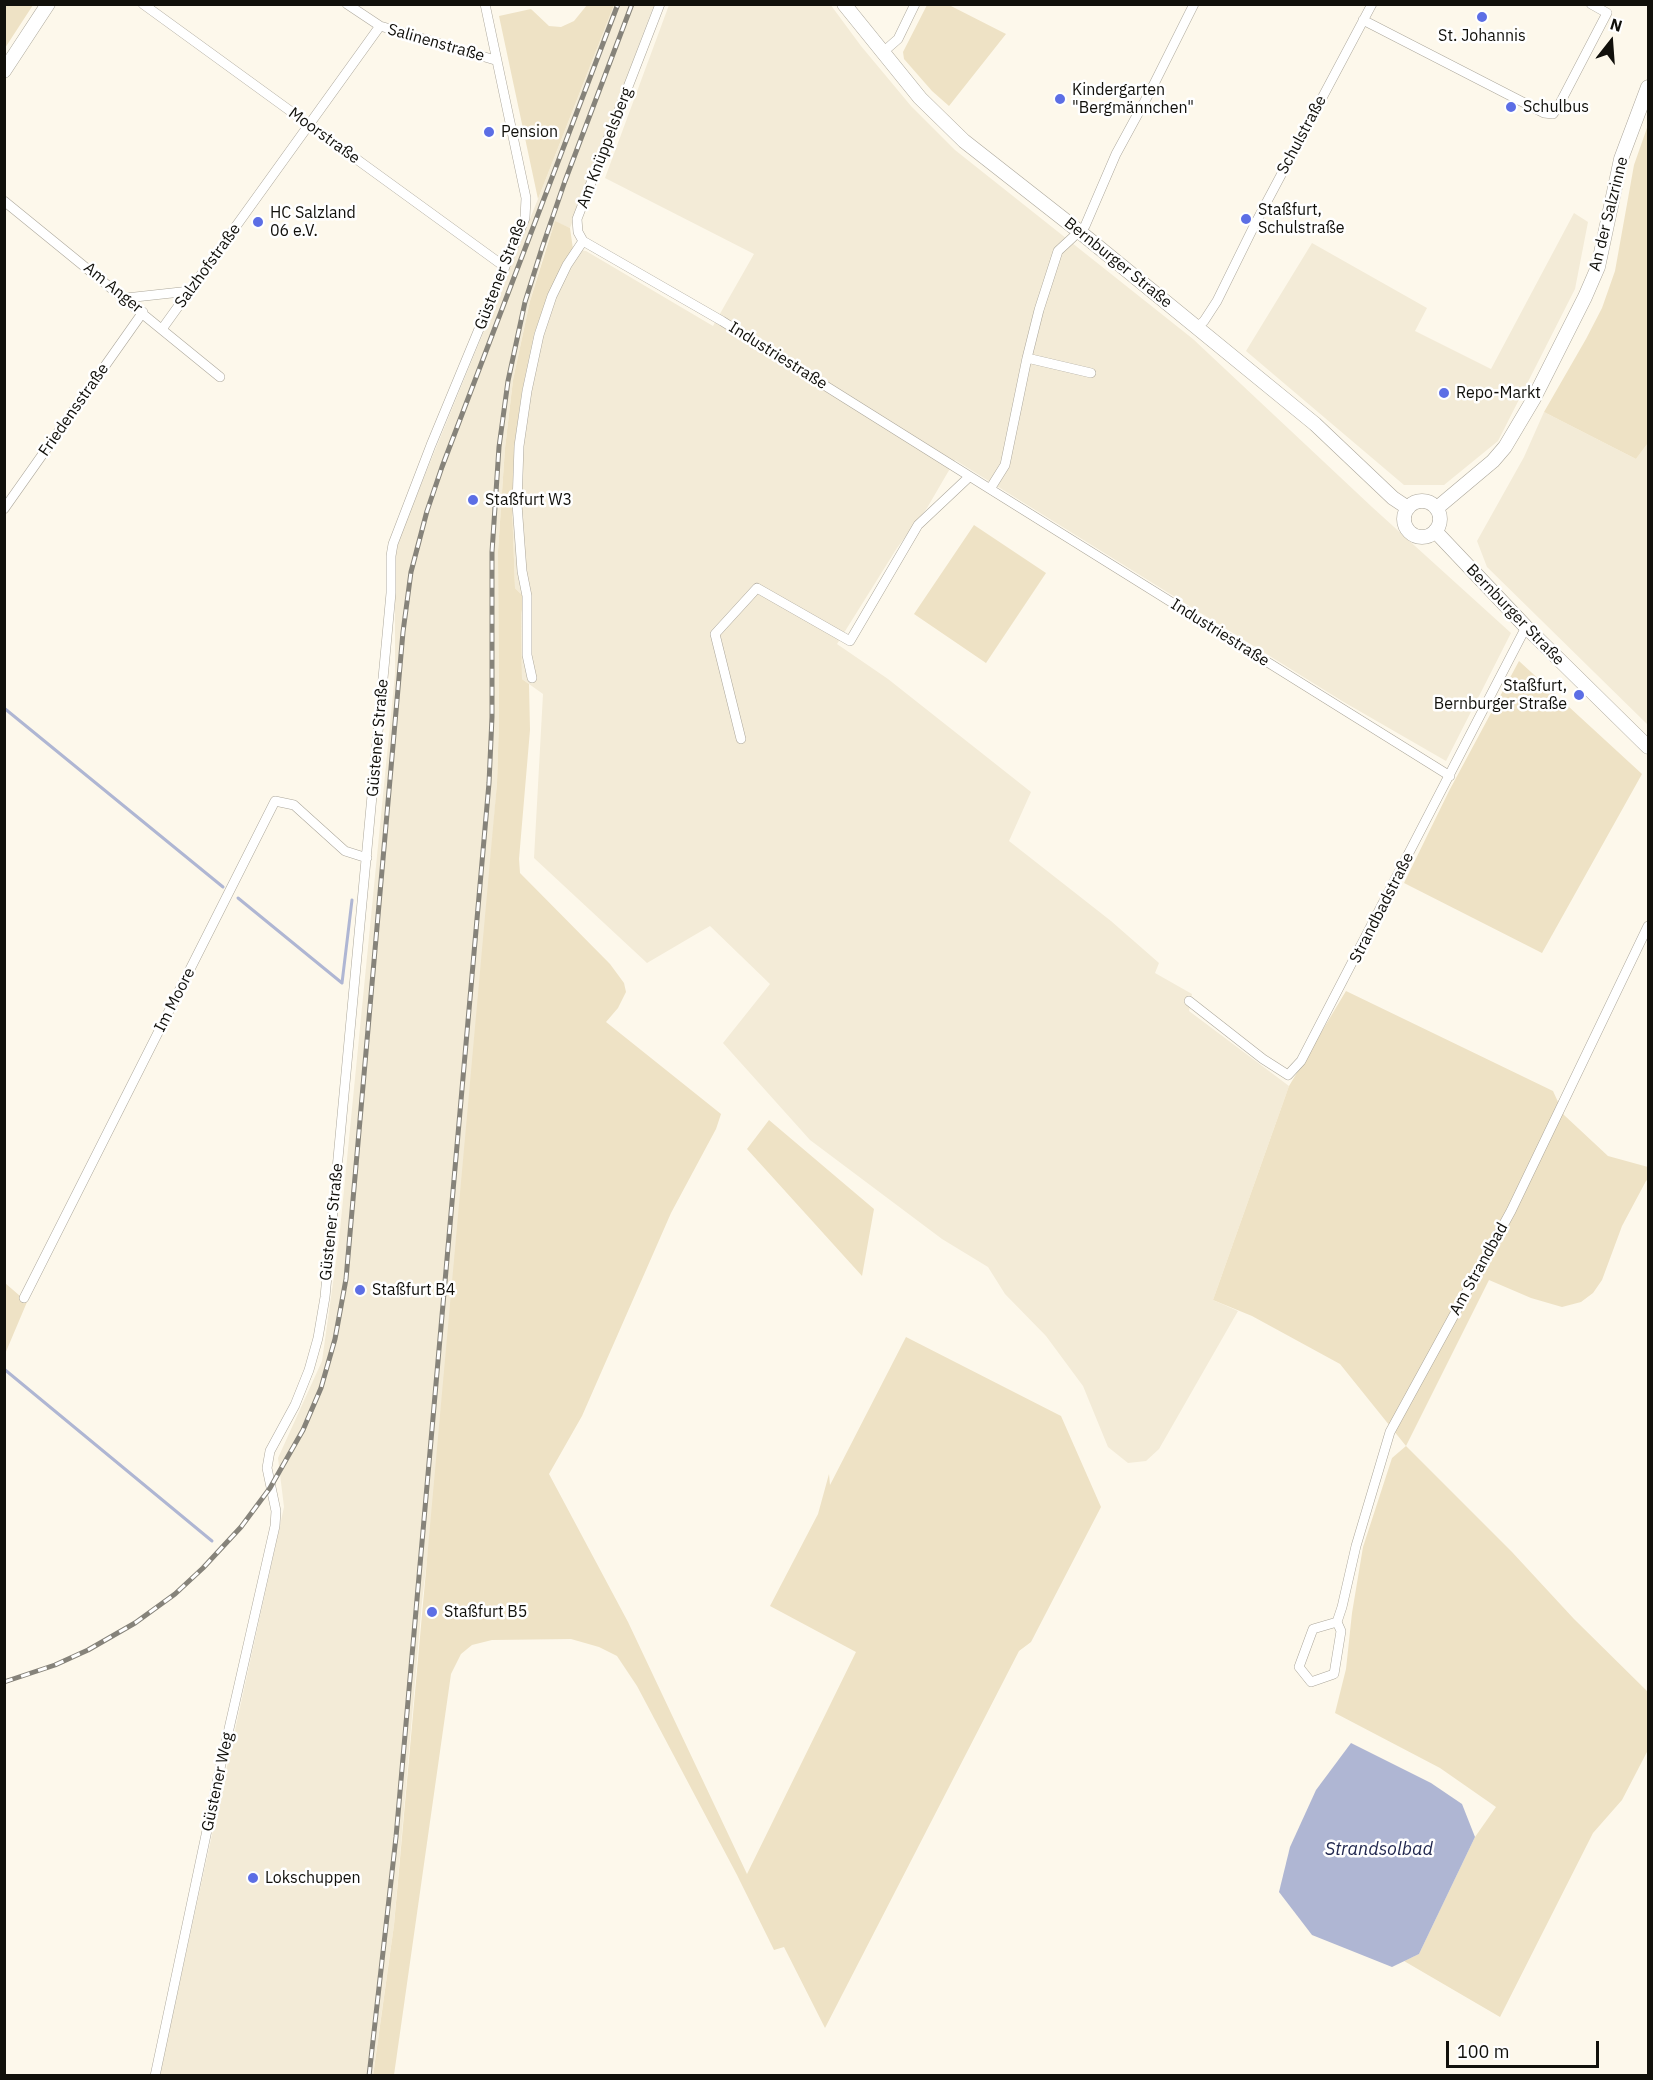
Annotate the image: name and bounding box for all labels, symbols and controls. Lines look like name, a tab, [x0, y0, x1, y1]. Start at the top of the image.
marker: St. Johannis	[1475, 10, 1489, 24]
north arrow	[1581, 12, 1641, 72]
text: N	[1608, 14, 1625, 36]
street label: Salinenstraße	[385, 20, 487, 66]
place label: St. Johannis	[1438, 26, 1526, 46]
place label: Kindergarten "Bergmännchen"	[1072, 80, 1194, 118]
street label: Am Knüppelsberg	[573, 85, 637, 211]
marker: Kindergarten "Bergmännchen"	[1053, 92, 1067, 106]
street label: Schulstraße	[1273, 92, 1331, 178]
place label: Schulbus	[1523, 97, 1589, 117]
marker: Schulbus	[1504, 100, 1518, 114]
street label: Moorstraße	[285, 104, 363, 168]
place label: Pension	[501, 122, 558, 142]
marker: Pension	[482, 125, 496, 139]
street label: An der Salzrinne	[1585, 155, 1633, 273]
place label: Staßfurt, Schulstraße	[1258, 200, 1345, 238]
place label: HC Salzland 06 e.V.	[270, 203, 356, 241]
marker: Staßfurt, Schulstraße	[1239, 212, 1253, 226]
street label: Bernburger Straße	[1060, 214, 1176, 312]
marker: HC Salzland 06 e.V.	[251, 215, 265, 229]
street label: Güstener Straße	[471, 215, 531, 333]
street label: Salzhofstraße	[171, 220, 245, 312]
street label: Am Anger	[80, 258, 146, 318]
street label: Industriestraße	[725, 318, 831, 394]
street label: Friedensstraße	[35, 360, 113, 460]
place label: Repo-Markt	[1456, 383, 1541, 403]
marker: Repo-Markt	[1437, 386, 1451, 400]
place label: Staßfurt W3	[485, 490, 572, 510]
marker: Staßfurt W3	[466, 493, 480, 507]
street label: Bernburger Straße	[1462, 560, 1568, 670]
street label: Industriestraße	[1167, 595, 1273, 671]
place label: Staßfurt, Bernburger Straße	[1434, 676, 1567, 714]
street label: Güstener Straße	[363, 678, 393, 798]
marker: Staßfurt, Bernburger Straße	[1572, 688, 1586, 702]
street label: Strandbadstraße	[1346, 850, 1418, 966]
street label: Im Moore	[151, 965, 199, 1035]
street label: Güstener Straße	[316, 1162, 348, 1282]
street label: Am Strandbad	[1446, 1219, 1512, 1319]
place label: Staßfurt B4	[372, 1280, 455, 1300]
marker: Staßfurt B4	[353, 1283, 367, 1297]
place label: Staßfurt B5	[444, 1602, 527, 1622]
marker: Staßfurt B5	[425, 1605, 439, 1619]
street label: Güstener Weg	[198, 1731, 238, 1833]
water label: Strandsolbad	[1325, 1839, 1433, 1861]
place label: Lokschuppen	[265, 1868, 361, 1888]
marker: Lokschuppen	[246, 1871, 260, 1885]
scale bar	[1449, 2029, 1602, 2067]
text: 100 m	[1457, 2040, 1509, 2063]

